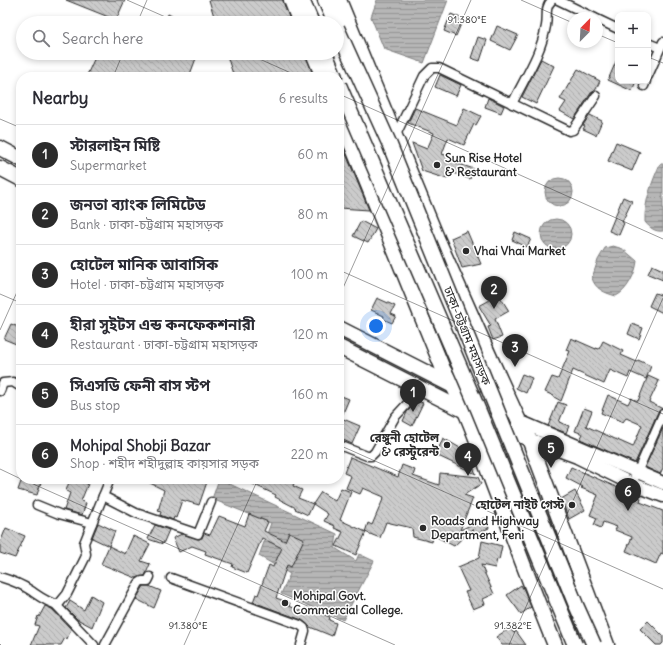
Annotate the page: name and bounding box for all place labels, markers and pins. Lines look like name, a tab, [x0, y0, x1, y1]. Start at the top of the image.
place label: Sun Rise Hotel & Restaurant	[445, 150, 522, 179]
marker: Sun Rise Hotel & Restaurant	[432, 160, 442, 170]
place label: Vhai Vhai Market	[474, 243, 567, 258]
marker: Vhai Vhai Market	[461, 246, 471, 256]
pin: 2	[481, 276, 507, 309]
pin: 3	[502, 334, 528, 367]
pin: 1	[400, 379, 426, 412]
place label: রেঙ্গুনী হোটেল & রেস্টুরেন্ট	[370, 430, 440, 461]
pin: 5	[538, 435, 564, 468]
marker: রেঙ্গুনী হোটেল & রেস্টুরেন্ট	[442, 440, 452, 450]
pin: 4	[455, 443, 481, 476]
pin: 6	[615, 478, 641, 511]
place label: হোটেল নাইট গেস্ট	[475, 497, 565, 512]
marker: হোটেল নাইট গেস্ট	[567, 500, 577, 510]
place label: Roads and Highway Department, Feni	[431, 513, 539, 543]
marker: Roads and Highway Department, Feni	[418, 523, 428, 533]
place label: Mohipal Govt. Commercial College.	[293, 588, 404, 618]
marker: Mohipal Govt. Commercial College.	[280, 598, 290, 608]

